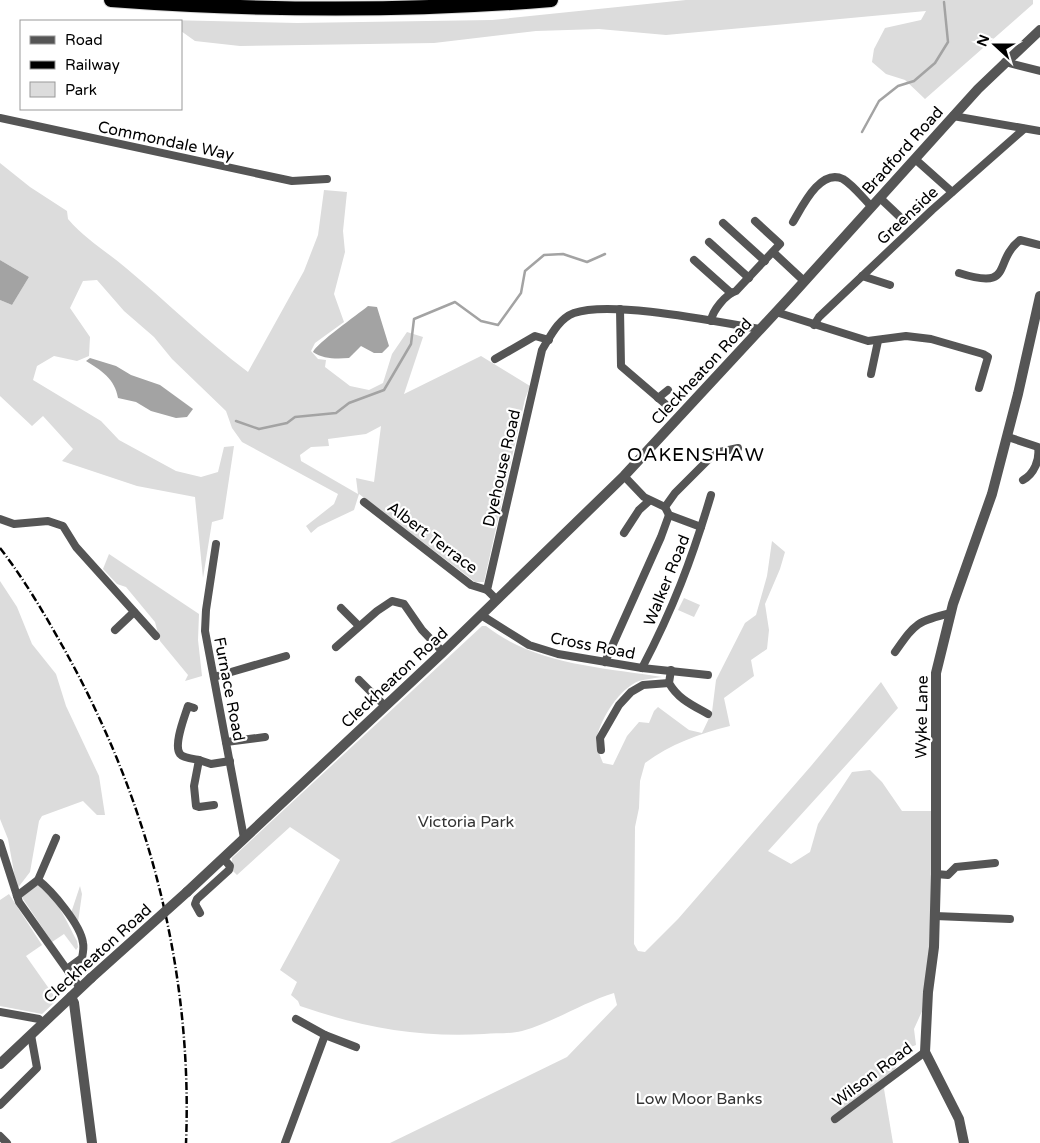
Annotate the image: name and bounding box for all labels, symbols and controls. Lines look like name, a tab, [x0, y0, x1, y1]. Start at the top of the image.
legend	[20, 20, 182, 110]
north arrow	[970, 20, 1020, 70]
text: Road	[65, 31, 103, 49]
text: N	[973, 32, 993, 49]
text: Railway	[65, 56, 120, 74]
text: Park	[65, 81, 97, 99]
street label: Bradford Road	[858, 102, 948, 199]
street label: Commondale Way	[96, 117, 236, 165]
street label: Greenside	[873, 182, 943, 249]
street label: Cleckheaton Road	[647, 314, 756, 429]
street label: Dyehouse Road	[479, 408, 525, 529]
district label: OAKENSHAW	[627, 444, 765, 466]
street label: Albert Terrace	[383, 497, 482, 578]
street label: Walker Road	[640, 532, 694, 629]
street label: Cleckheaton Road	[337, 623, 452, 732]
street label: Cross Road	[549, 628, 637, 664]
street label: Furnace Road	[209, 635, 249, 743]
street label: Wyke Lane	[911, 675, 933, 759]
park label: Victoria Park	[418, 812, 515, 832]
street label: Cleckheaton Road	[39, 900, 156, 1008]
street label: Wilson Road	[828, 1038, 917, 1112]
park label: Low Moor Banks	[636, 1089, 762, 1109]

